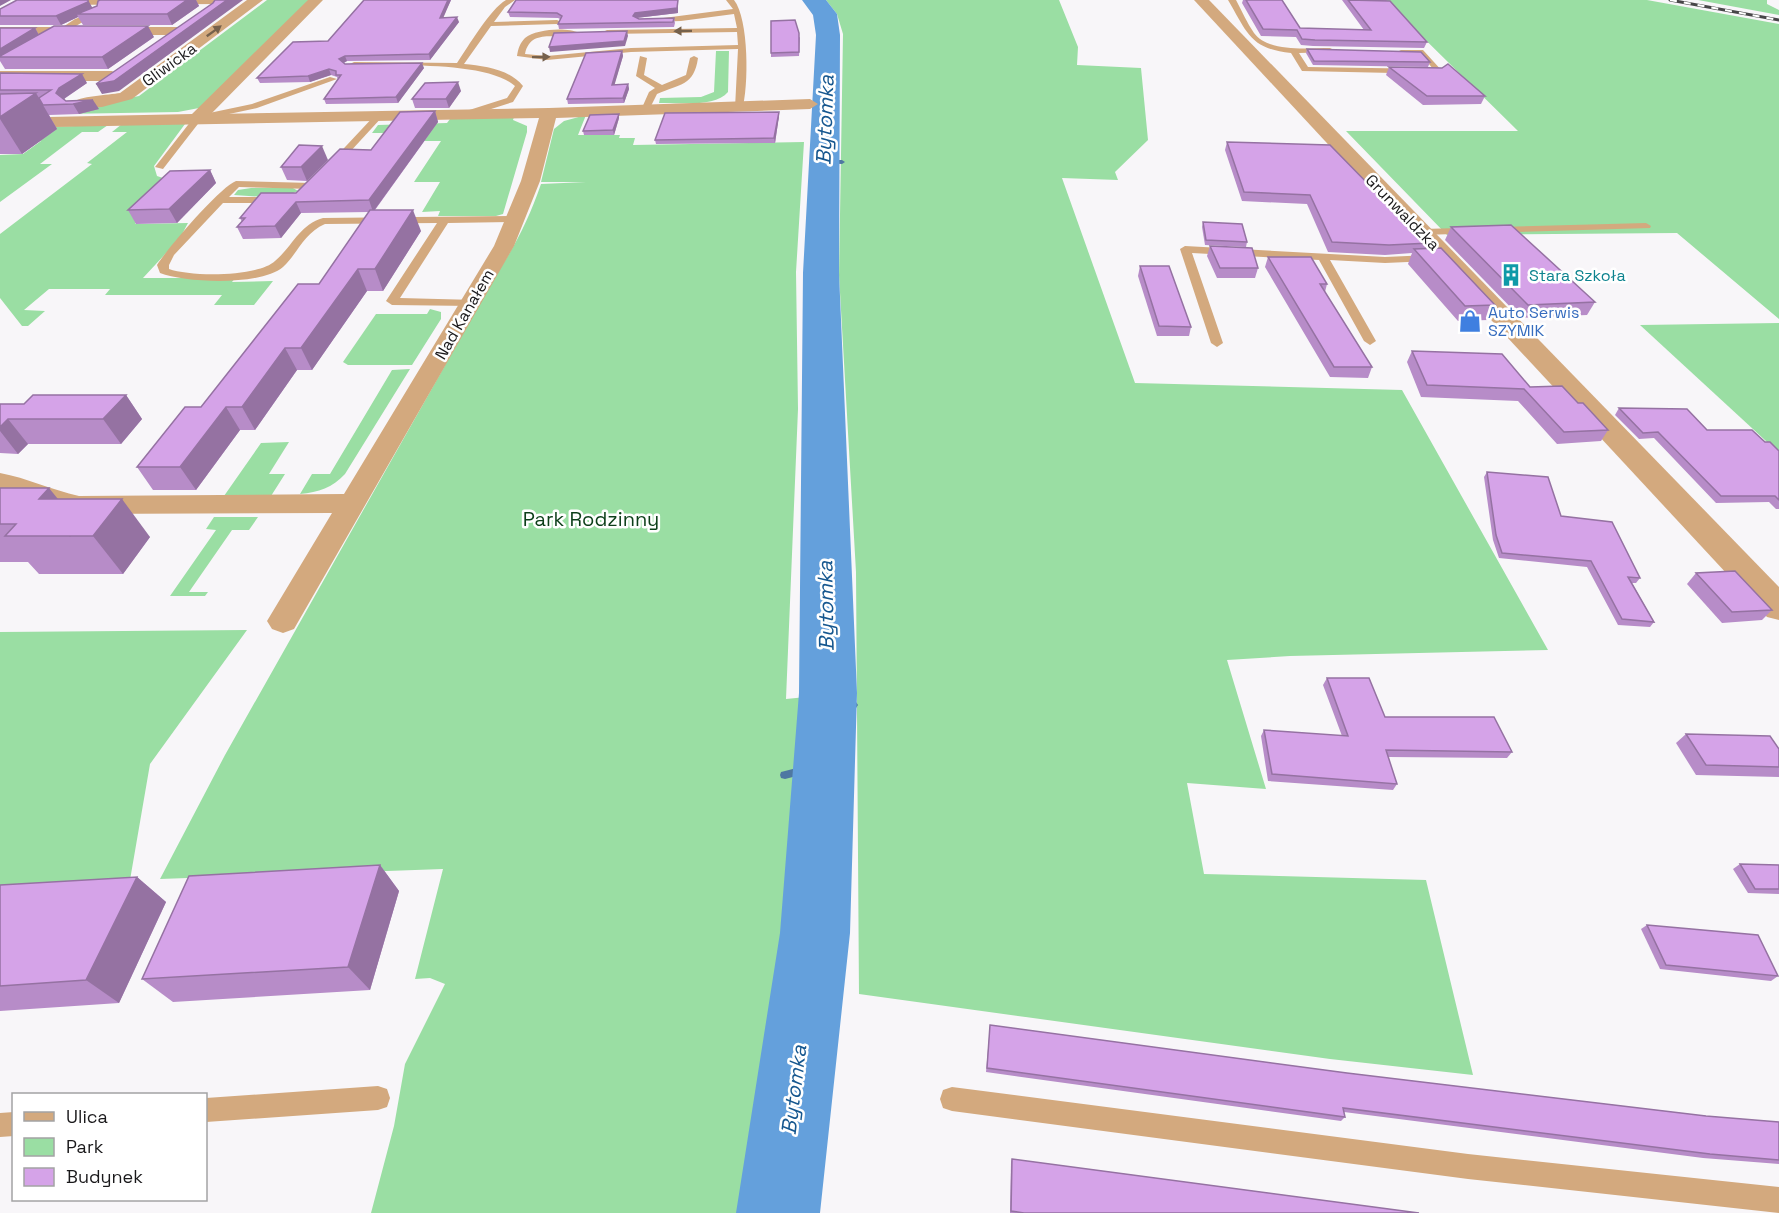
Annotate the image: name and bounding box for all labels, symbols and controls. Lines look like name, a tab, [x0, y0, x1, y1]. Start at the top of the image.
one-way arrow	[206, 25, 222, 37]
one-way arrow	[673, 26, 692, 36]
street label: Gliwicka	[138, 38, 201, 91]
one-way arrow	[532, 53, 551, 62]
water label: Bytomka	[809, 74, 840, 166]
street label: Grunwaldzka	[1361, 170, 1444, 255]
building icon: Stara Szkoła	[1498, 262, 1524, 288]
street label: Nad Kanałem	[430, 265, 499, 363]
place label: Stara Szkoła	[1529, 265, 1626, 286]
place label: Auto Serwis SZYMIK	[1488, 302, 1579, 341]
shop icon: Auto Serwis SZYMIK	[1457, 308, 1483, 334]
park label: Park Rodzinny	[523, 506, 659, 532]
water label: Bytomka	[811, 560, 840, 651]
water label: Bytomka	[775, 1043, 813, 1136]
legend	[12, 1093, 207, 1201]
text: Ulica	[66, 1105, 108, 1128]
text: Park	[66, 1135, 104, 1158]
text: Budynek	[66, 1165, 143, 1188]

